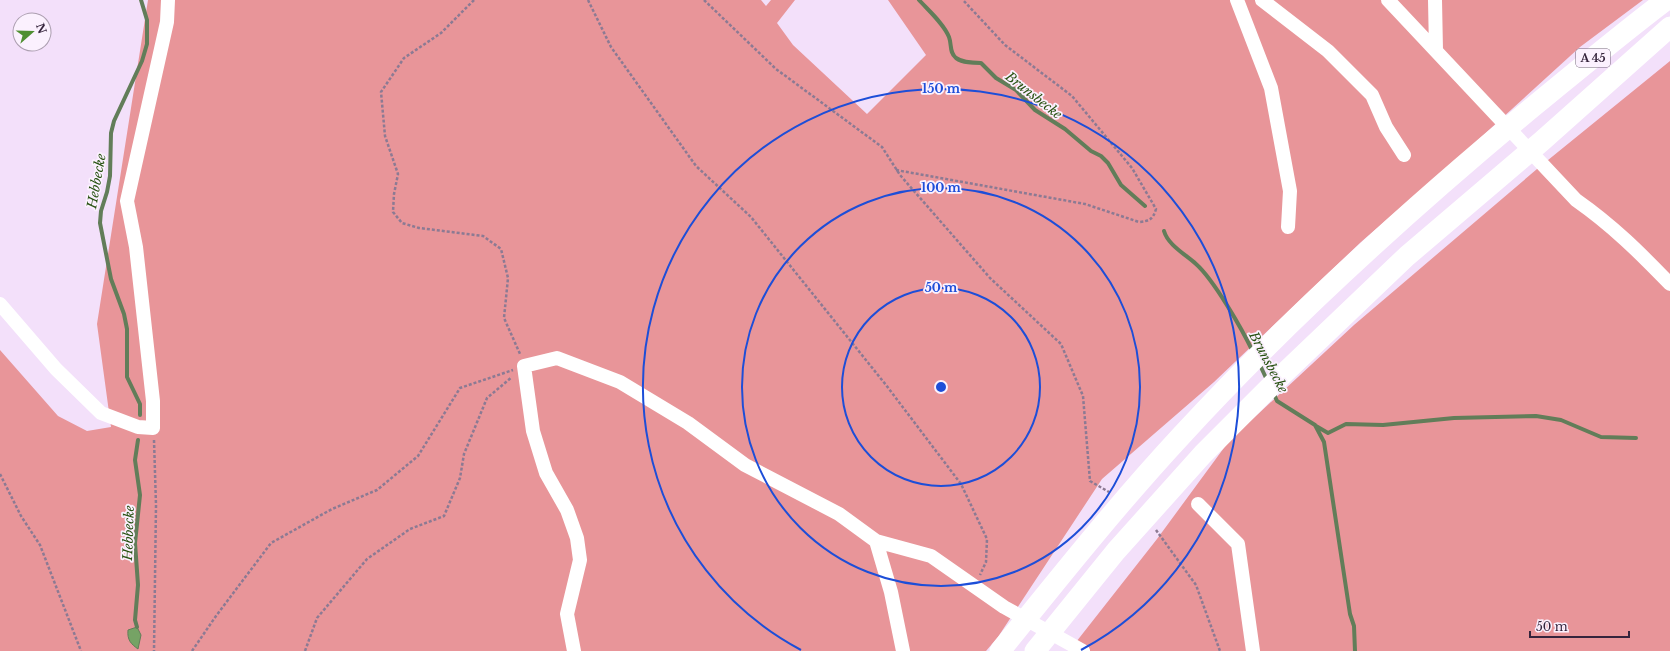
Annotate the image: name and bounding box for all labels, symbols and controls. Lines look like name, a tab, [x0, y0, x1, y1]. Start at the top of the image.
north arrow	[12, 12, 52, 52]
text: N	[33, 21, 50, 36]
road number: A 45	[1576, 49, 1610, 67]
water label: Brunsbecke	[1001, 67, 1065, 123]
text: 150 m	[922, 81, 961, 96]
water label: Hebbecke	[83, 152, 110, 211]
text: 100 m	[921, 180, 962, 195]
text: 50 m	[925, 280, 958, 295]
water label: Brunsbecke	[1245, 328, 1292, 396]
centre of rings	[934, 380, 948, 394]
water label: Hebbecke	[119, 505, 138, 562]
scale bar	[1530, 613, 1629, 639]
text: 50 m	[1536, 619, 1568, 634]

